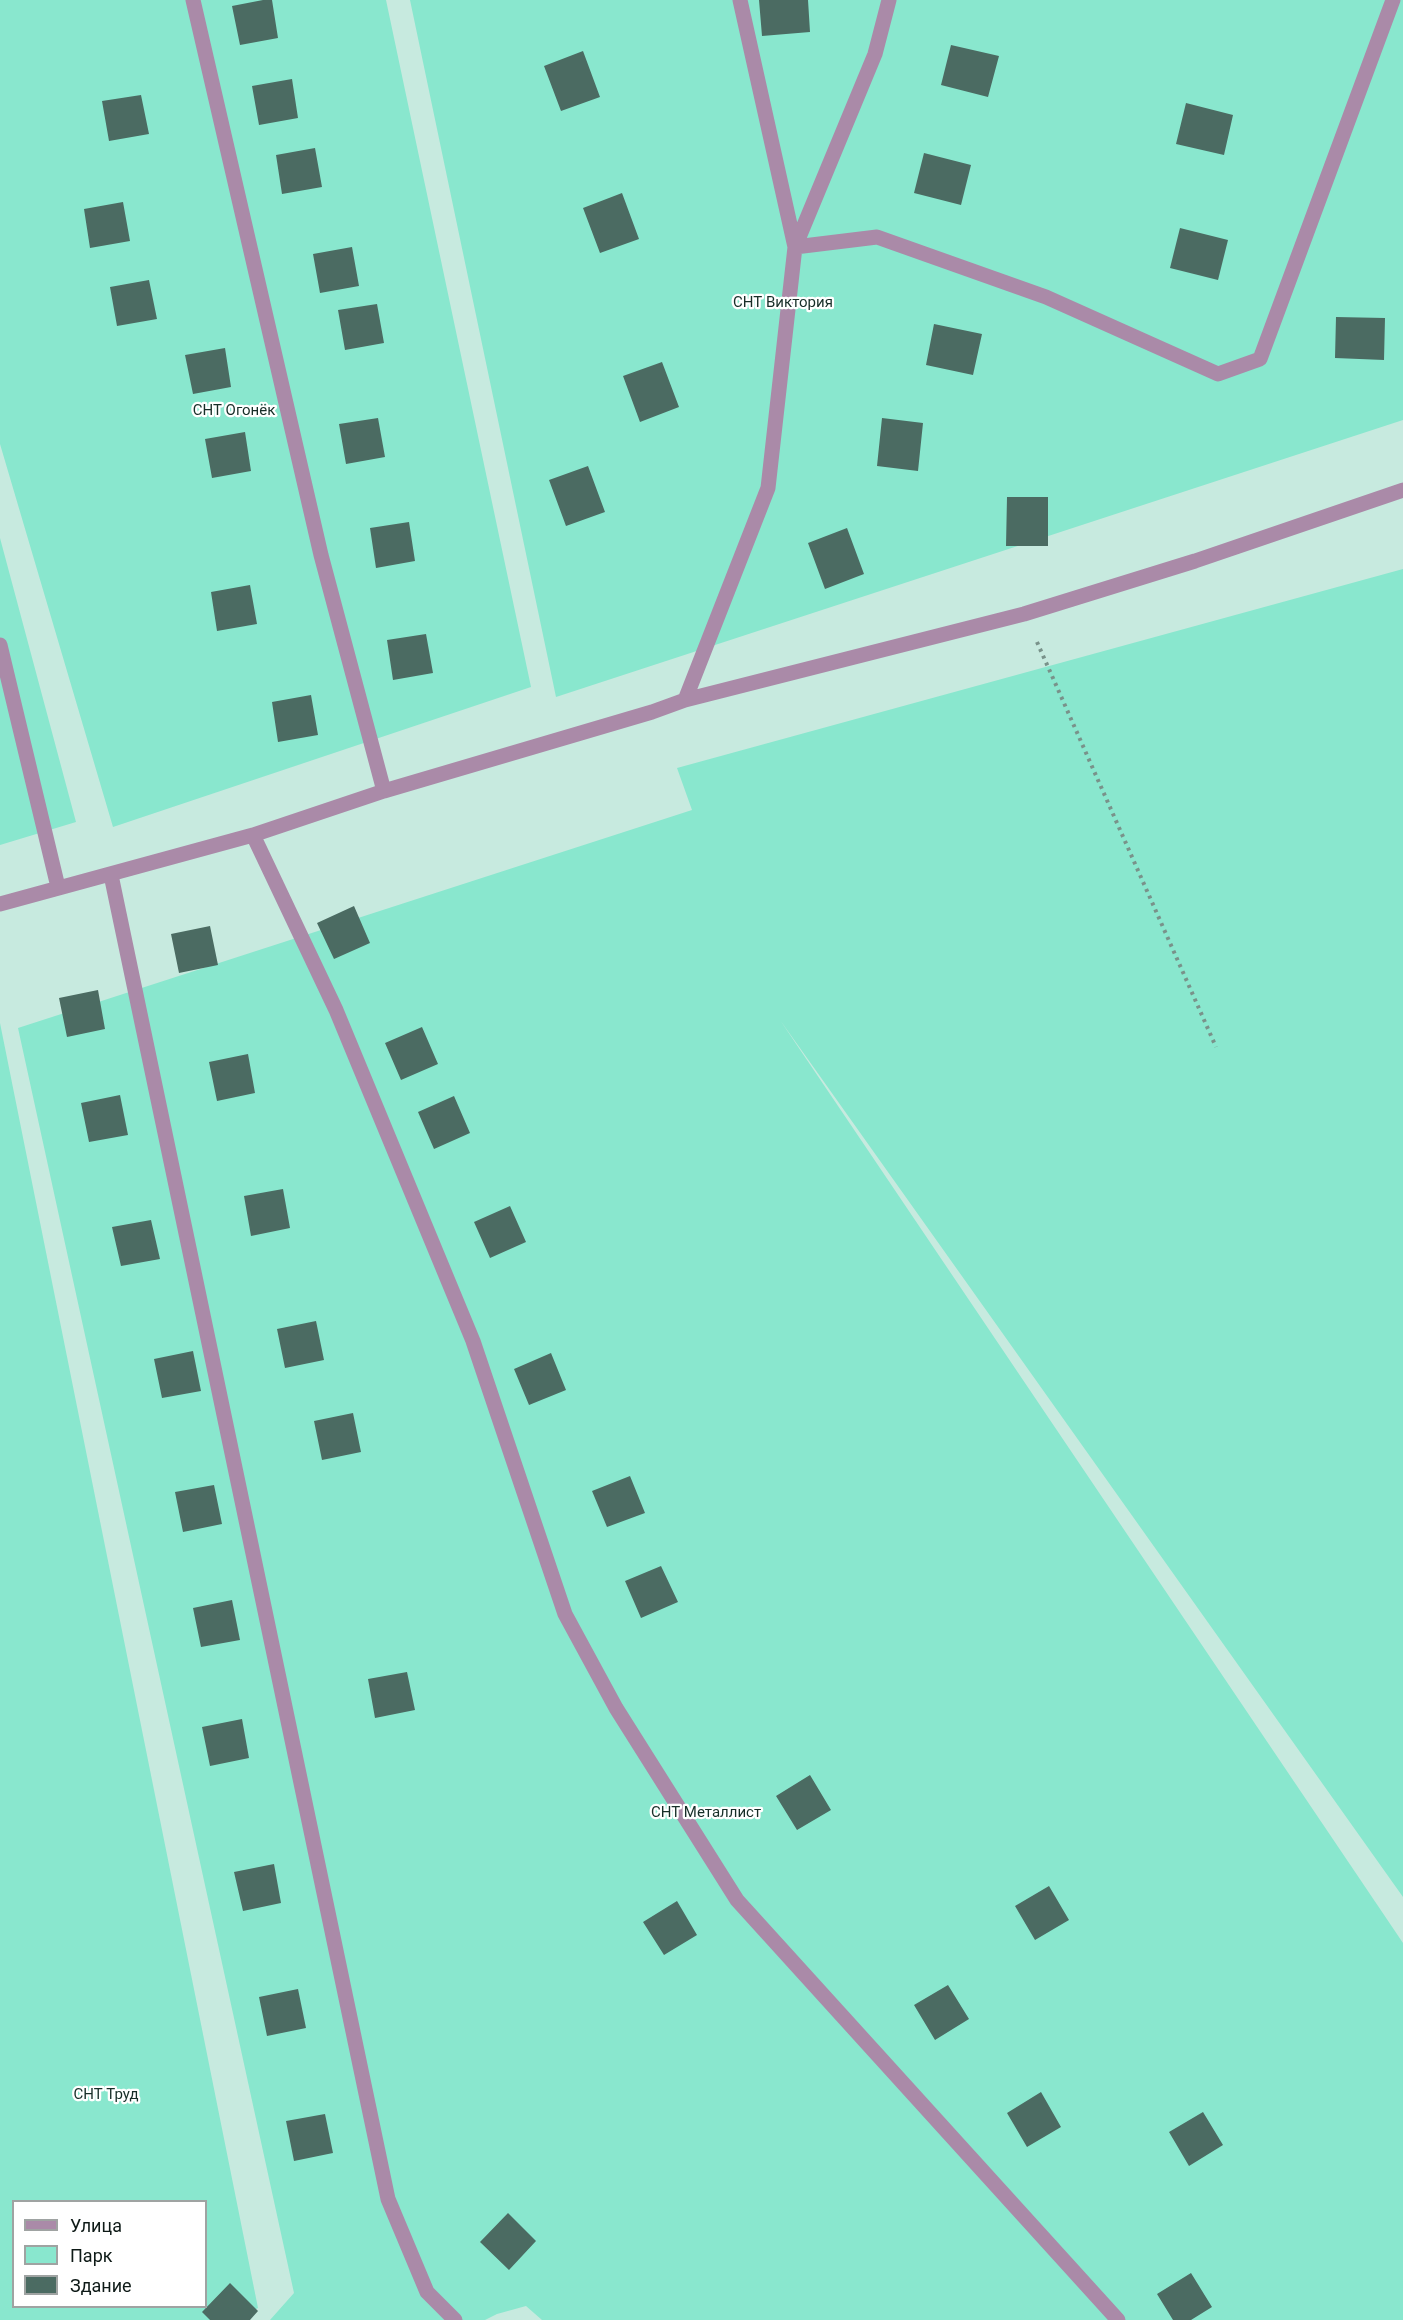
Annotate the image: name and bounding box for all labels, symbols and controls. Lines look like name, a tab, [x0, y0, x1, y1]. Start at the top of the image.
park label: СНТ Виктория	[733, 294, 833, 312]
park label: СНТ Огонёк	[193, 402, 275, 420]
park label: СНТ Металлист	[651, 1804, 761, 1822]
park label: СНТ Труд	[73, 2086, 139, 2104]
legend	[12, 2200, 207, 2308]
text: Улица	[70, 2215, 122, 2236]
text: Парк	[70, 2245, 112, 2266]
text: Здание	[70, 2275, 132, 2296]

